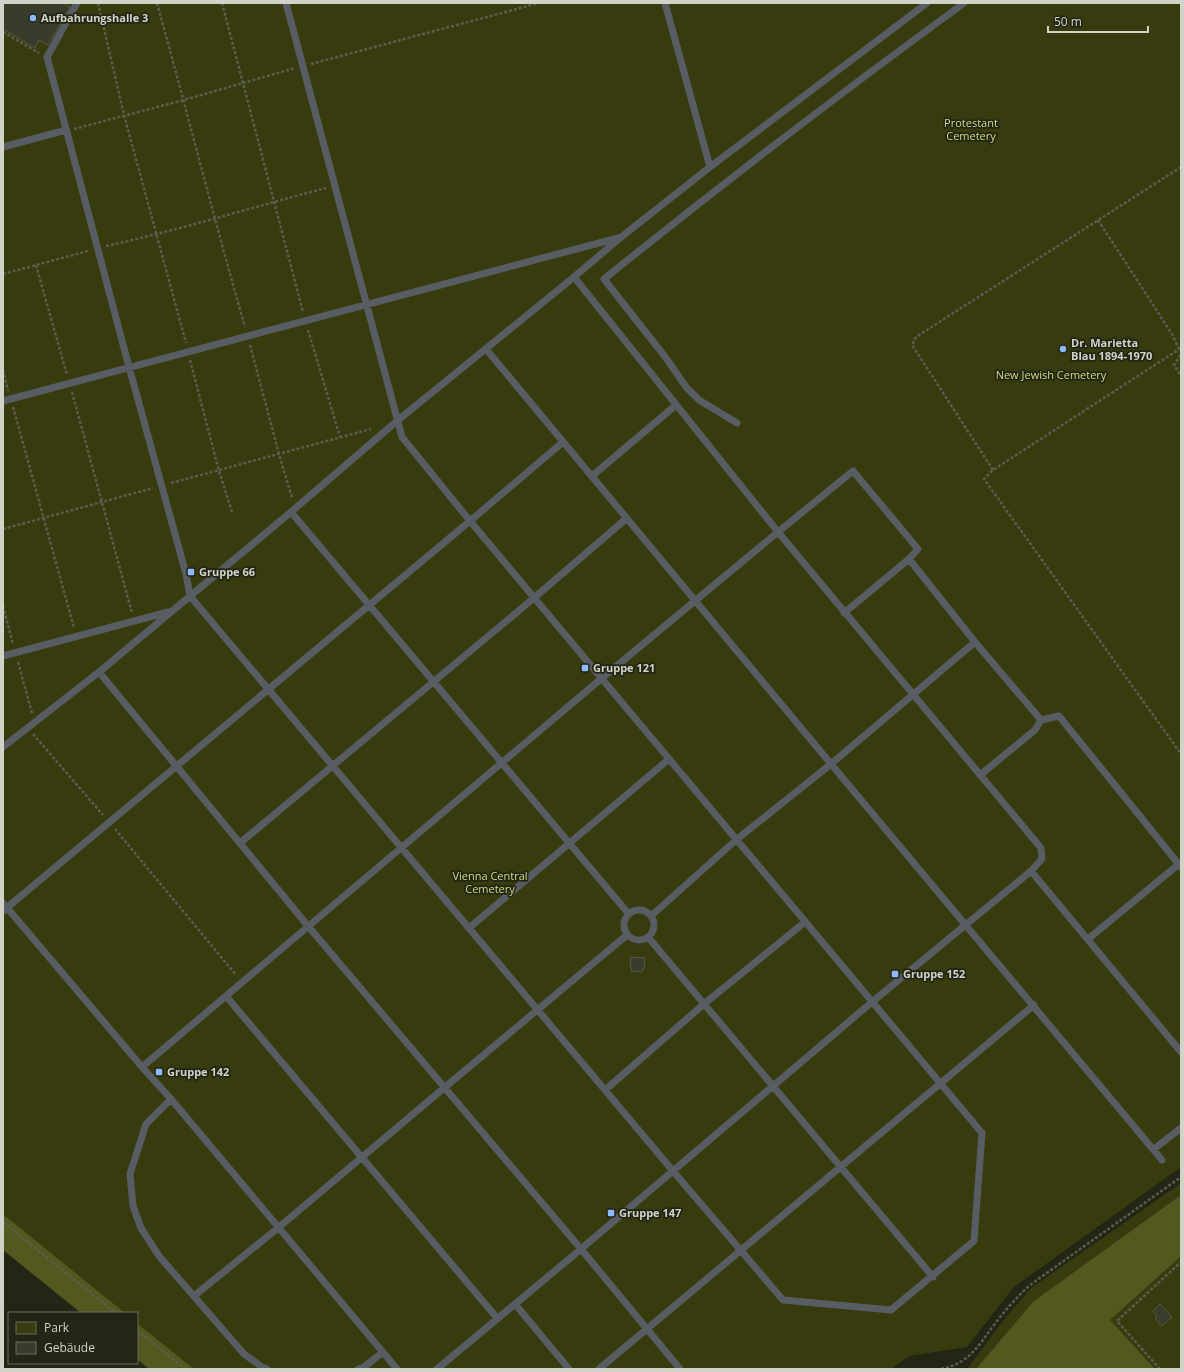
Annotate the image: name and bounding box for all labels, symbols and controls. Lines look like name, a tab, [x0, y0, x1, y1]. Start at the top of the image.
scale bar	[1048, 8, 1148, 34]
place label: Aufbahrungshalle 3	[41, 10, 148, 25]
marker: Aufbahrungshalle 3	[28, 13, 38, 23]
text: 50 m	[1054, 13, 1082, 30]
park label: Protestant Cemetery	[944, 115, 998, 143]
place label: Dr. Marietta Blau 1894-1970	[1071, 335, 1152, 363]
marker: Dr. Marietta Blau 1894-1970	[1058, 344, 1068, 354]
park label: New Jewish Cemetery	[996, 367, 1107, 382]
place label: Gruppe 66	[199, 564, 255, 579]
marker: Gruppe 66	[186, 567, 196, 577]
place label: Gruppe 121	[593, 660, 655, 675]
marker: Gruppe 121	[580, 663, 590, 673]
park label: Vienna Central Cemetery	[452, 868, 528, 896]
place label: Gruppe 152	[903, 966, 965, 981]
marker: Gruppe 152	[890, 969, 900, 979]
place label: Gruppe 142	[167, 1064, 229, 1079]
marker: Gruppe 142	[154, 1067, 164, 1077]
place label: Gruppe 147	[619, 1205, 681, 1220]
marker: Gruppe 147	[606, 1208, 616, 1218]
legend	[8, 1312, 138, 1364]
text: Park	[44, 1319, 70, 1336]
text: Gebäude	[44, 1339, 95, 1356]

